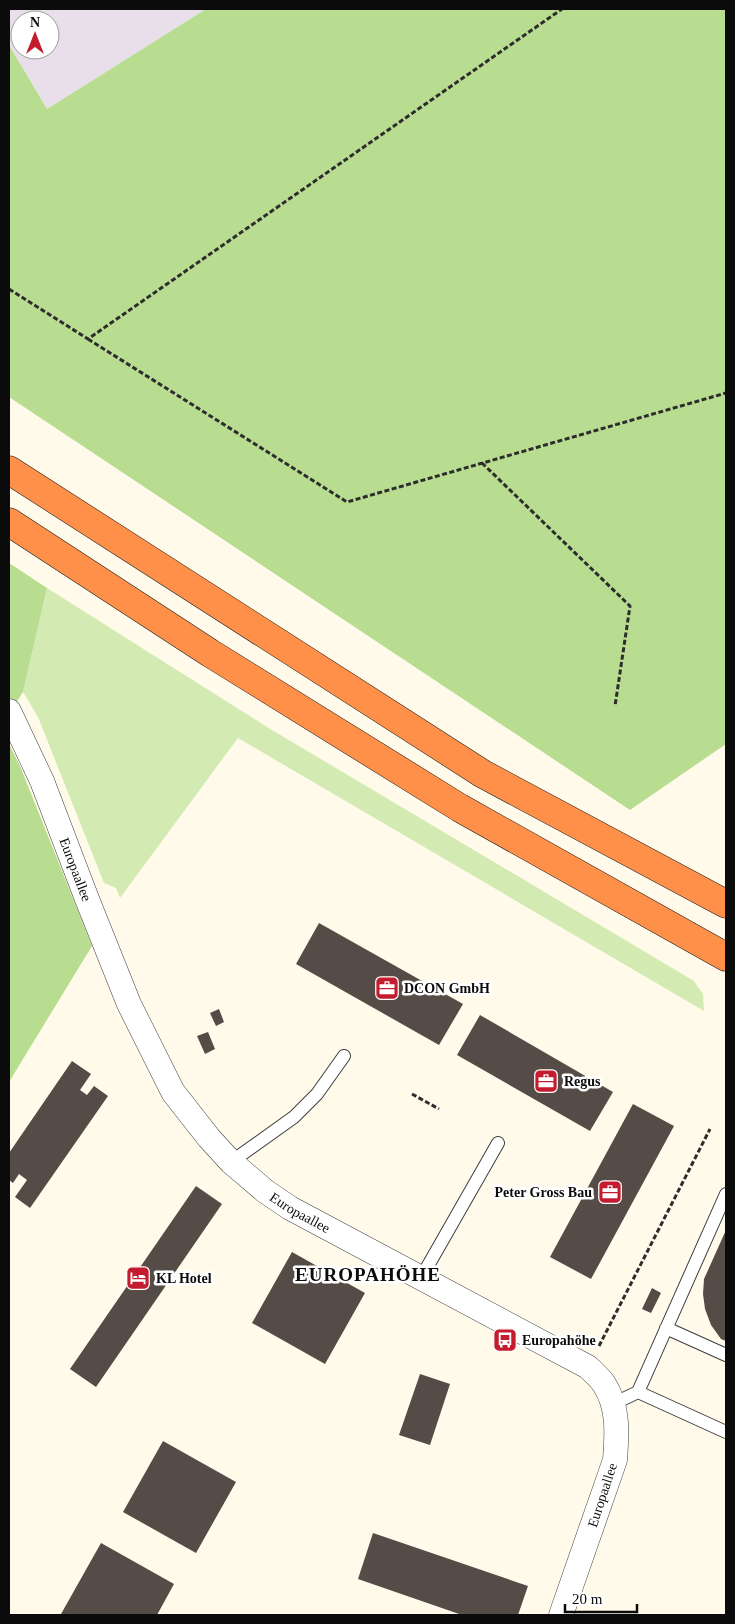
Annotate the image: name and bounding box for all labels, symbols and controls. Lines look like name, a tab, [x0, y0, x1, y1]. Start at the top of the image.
north arrow	[10, 10, 60, 60]
text: N	[30, 15, 40, 30]
street label: Europaallee	[56, 836, 94, 904]
office icon: DCON GmbH	[374, 975, 400, 1001]
place label: DCON GmbH	[404, 981, 490, 996]
office icon: Regus	[533, 1068, 559, 1094]
place label: Regus	[564, 1074, 601, 1089]
office icon: Peter Gross Bau	[597, 1179, 623, 1205]
place label: Peter Gross Bau	[495, 1185, 592, 1200]
street label: Europaallee	[267, 1190, 332, 1236]
district label: EUROPAHÖHE	[295, 1264, 441, 1285]
hotel icon: KL Hotel	[125, 1265, 151, 1291]
place label: KL Hotel	[156, 1271, 212, 1286]
bus stop icon: Europahöhe	[492, 1327, 518, 1353]
place label: Europahöhe	[522, 1333, 596, 1348]
street label: Europaallee	[585, 1461, 620, 1529]
scale bar	[565, 1582, 638, 1614]
text: 20 m	[572, 1591, 603, 1607]

